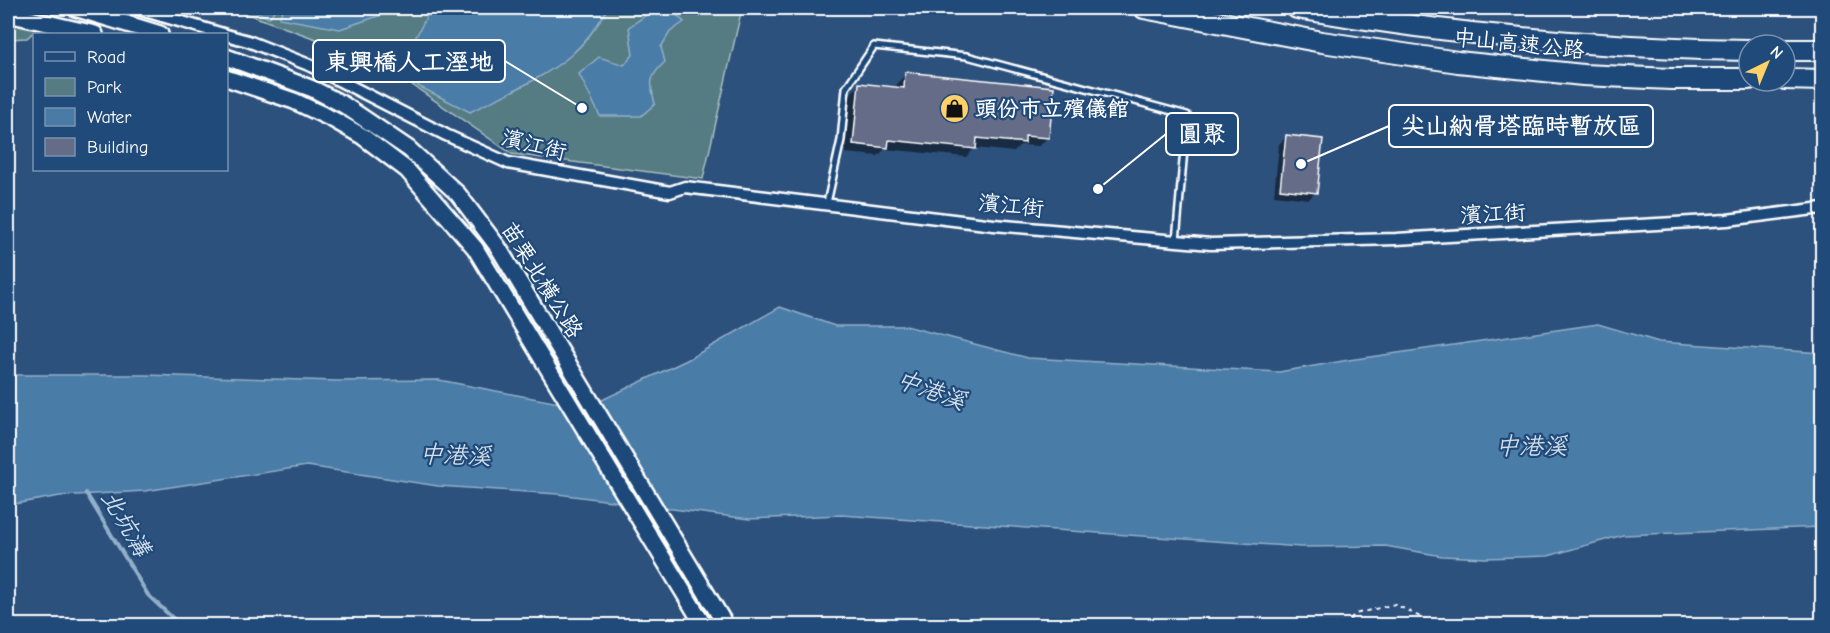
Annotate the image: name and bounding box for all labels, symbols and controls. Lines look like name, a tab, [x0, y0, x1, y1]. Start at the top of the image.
street label: 中山高速公路	[1452, 24, 1586, 64]
legend	[33, 33, 228, 171]
north arrow	[1737, 33, 1797, 93]
callout: 東興橋人工溼地	[313, 40, 505, 82]
text: N	[1767, 43, 1787, 63]
text: Road	[87, 47, 126, 68]
text: 東興橋人工溼地	[325, 48, 493, 76]
text: Park	[87, 77, 122, 98]
shop icon: 頭份市立殯儀館	[938, 93, 970, 125]
place label: 頭份市立殯儀館	[975, 96, 1129, 122]
callout: 尖山納骨塔臨時暫放區	[1389, 105, 1653, 147]
text: Water	[87, 107, 132, 128]
text: 尖山納骨塔臨時暫放區	[1401, 112, 1641, 140]
callout: 圓聚	[1166, 113, 1238, 155]
text: 圓聚	[1178, 120, 1226, 148]
street label: 濱江街	[499, 124, 569, 166]
text: Building	[87, 137, 149, 158]
street label: 濱江街	[977, 190, 1045, 222]
street label: 濱江街	[1459, 199, 1527, 229]
street label: 苗栗北橫公路	[496, 217, 588, 343]
water label: 中港溪	[892, 365, 971, 416]
water label: 中港溪	[1495, 432, 1569, 460]
water label: 中港溪	[419, 440, 493, 470]
water label: 北坑溝	[95, 485, 158, 563]

